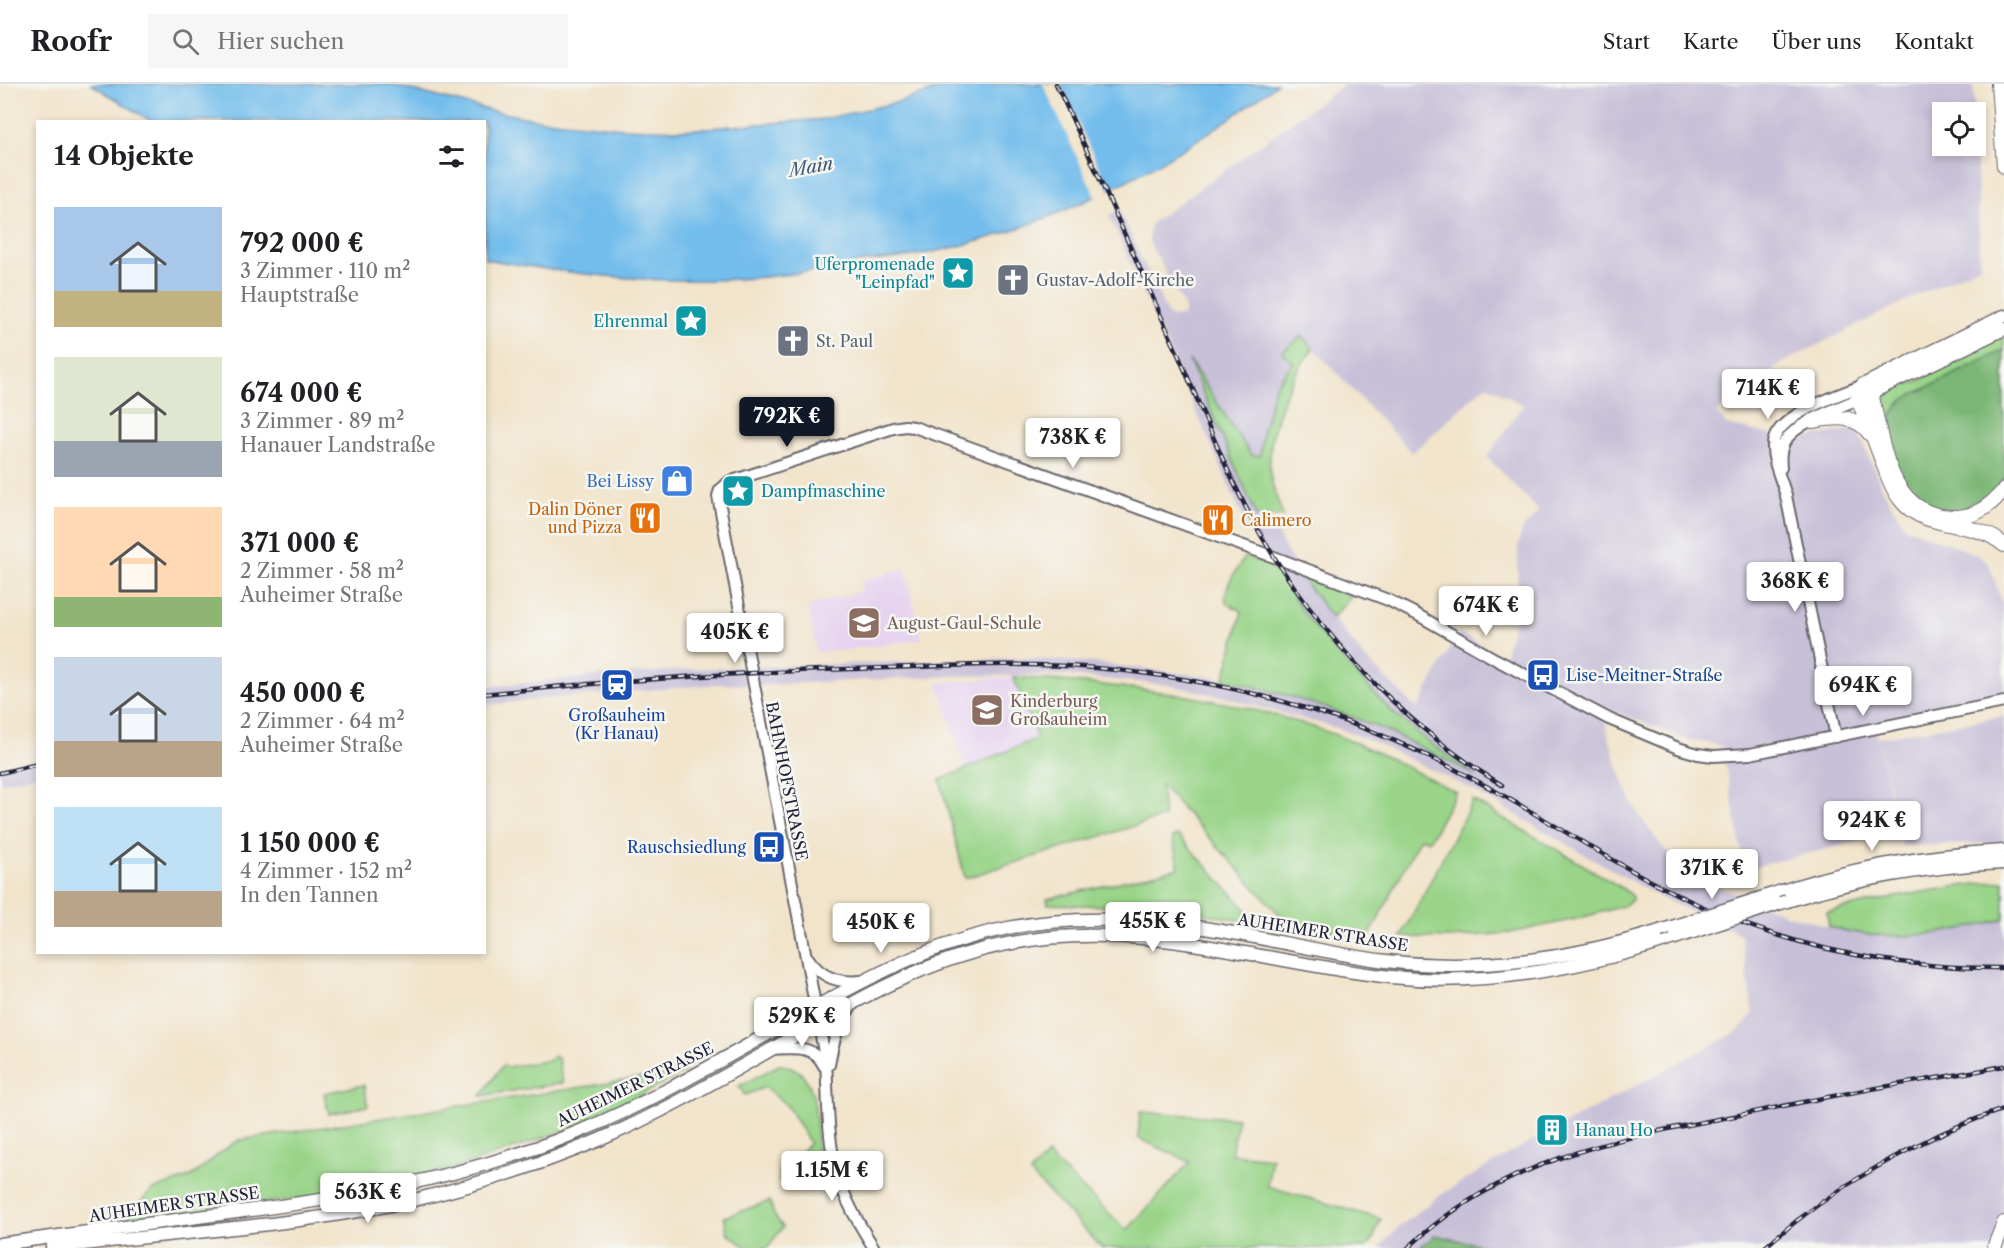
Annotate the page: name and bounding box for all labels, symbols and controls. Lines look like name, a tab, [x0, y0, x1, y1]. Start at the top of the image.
search box	[148, 14, 568, 68]
text: Roofr	[30, 24, 112, 58]
icon: search	[169, 25, 202, 58]
text: Hier suchen	[217, 28, 344, 55]
text: Start	[1603, 29, 1650, 54]
text: Karte	[1683, 29, 1739, 54]
text: Über uns	[1772, 29, 1861, 54]
text: Kontakt	[1894, 29, 1974, 54]
map controls	[1932, 102, 1986, 156]
button: locate	[1932, 102, 1986, 156]
text: 14 Objekte	[54, 140, 194, 172]
icon: filters	[435, 140, 468, 173]
water label: Main	[785, 152, 835, 182]
text: 792 000 €	[240, 227, 364, 259]
icon: home	[102, 231, 174, 303]
place label: Uferpromenade "Leinpfad"	[814, 254, 935, 292]
place icon: Uferpromenade "Leinpfad"	[940, 255, 976, 291]
text: 3 Zimmer · 110 m²	[240, 259, 410, 283]
church icon: Gustav-Adolf-Kirche	[995, 262, 1031, 298]
place label: Gustav-Adolf-Kirche	[1036, 270, 1194, 290]
text: Hauptstraße	[240, 283, 359, 307]
place icon: Ehrenmal	[673, 303, 709, 339]
place label: Ehrenmal	[593, 311, 668, 331]
church icon: St. Paul	[775, 323, 811, 359]
place label: St. Paul	[816, 331, 873, 351]
pin: 714K €	[1719, 369, 1817, 420]
text: 714K €	[1736, 376, 1800, 400]
text: 674 000 €	[240, 377, 363, 409]
icon: home	[102, 381, 174, 453]
pin: 792K €	[738, 397, 836, 448]
text: 792K €	[753, 404, 821, 428]
text: 3 Zimmer · 89 m²	[240, 409, 404, 433]
pin: 738K €	[1024, 418, 1122, 469]
text: 738K €	[1039, 425, 1107, 449]
text: Hanauer Landstraße	[240, 433, 435, 457]
shop icon: Bei Lissy	[659, 463, 695, 499]
place label: Bei Lissy	[587, 471, 655, 491]
place icon: Dampfmaschine	[720, 473, 756, 509]
place label: Dampfmaschine	[761, 481, 885, 501]
place label: Dalin Döner und Pizza	[528, 499, 623, 537]
restaurant icon: Dalin Döner und Pizza	[627, 500, 663, 536]
restaurant icon: Calimero	[1200, 502, 1236, 538]
place label: Calimero	[1241, 510, 1312, 530]
text: 371 000 €	[240, 527, 359, 559]
icon: home	[102, 531, 174, 603]
text: 2 Zimmer · 58 m²	[240, 559, 404, 583]
pin: 368K €	[1746, 562, 1844, 613]
text: 368K €	[1761, 569, 1829, 593]
text: Auheimer Straße	[240, 583, 403, 607]
pin: 674K €	[1437, 586, 1535, 637]
text: 674K €	[1453, 593, 1519, 617]
school or university icon: August-Gaul-Schule	[846, 605, 882, 641]
pin: 405K €	[686, 613, 784, 664]
place label: August-Gaul-Schule	[886, 613, 1041, 633]
text: 405K €	[701, 620, 769, 644]
bus stop icon: Lise-Meitner-Straße	[1525, 657, 1561, 693]
place label: Lise-Meitner-Straße	[1566, 665, 1723, 685]
pin: 694K €	[1814, 666, 1912, 717]
station icon: Großauheim (Kr Hanau)	[599, 667, 635, 703]
text: 694K €	[1829, 673, 1897, 697]
text: 450 000 €	[240, 677, 366, 709]
icon: home	[102, 681, 174, 753]
place label: Kinderburg Großauheim	[1010, 691, 1107, 729]
school or university icon: Kinderburg Großauheim	[969, 692, 1005, 728]
street label: BAHNHOFSTRASSE	[762, 700, 812, 862]
place label: Großauheim (Kr Hanau)	[568, 705, 666, 743]
text: 2 Zimmer · 64 m²	[240, 709, 405, 733]
text: Auheimer Straße	[240, 733, 403, 757]
pin: 924K €	[1823, 801, 1921, 852]
text: 924K €	[1838, 808, 1906, 832]
text: 1 150 000 €	[240, 827, 380, 859]
bus stop icon: Rauschsiedlung	[751, 829, 787, 865]
icon: home	[102, 831, 174, 903]
place label: Rauschsiedlung	[627, 837, 747, 857]
pin: 371K €	[1663, 849, 1761, 900]
text: 371K €	[1680, 856, 1744, 880]
text: 4 Zimmer · 152 m²	[240, 859, 412, 883]
text: In den Tannen	[240, 883, 378, 907]
pin: 455K €	[1104, 902, 1202, 953]
pin: 450K €	[832, 903, 930, 954]
text: 455K €	[1119, 909, 1187, 933]
street label: AUHEIMER STRASSE	[1235, 909, 1410, 955]
text: 450K €	[847, 910, 915, 934]
pin: 529K €	[753, 997, 851, 1048]
text: 529K €	[768, 1004, 836, 1028]
street label: AUHEIMER STRASSE	[552, 1037, 717, 1131]
building icon: Hanau Ho	[1534, 1112, 1570, 1148]
place label: Hanau Ho	[1575, 1120, 1653, 1140]
pin: 1.15M €	[777, 1151, 887, 1202]
text: 1.15M €	[795, 1158, 869, 1182]
pin: 563K €	[319, 1173, 417, 1224]
text: 563K €	[334, 1180, 402, 1204]
street label: AUHEIMER STRASSE	[86, 1182, 261, 1226]

